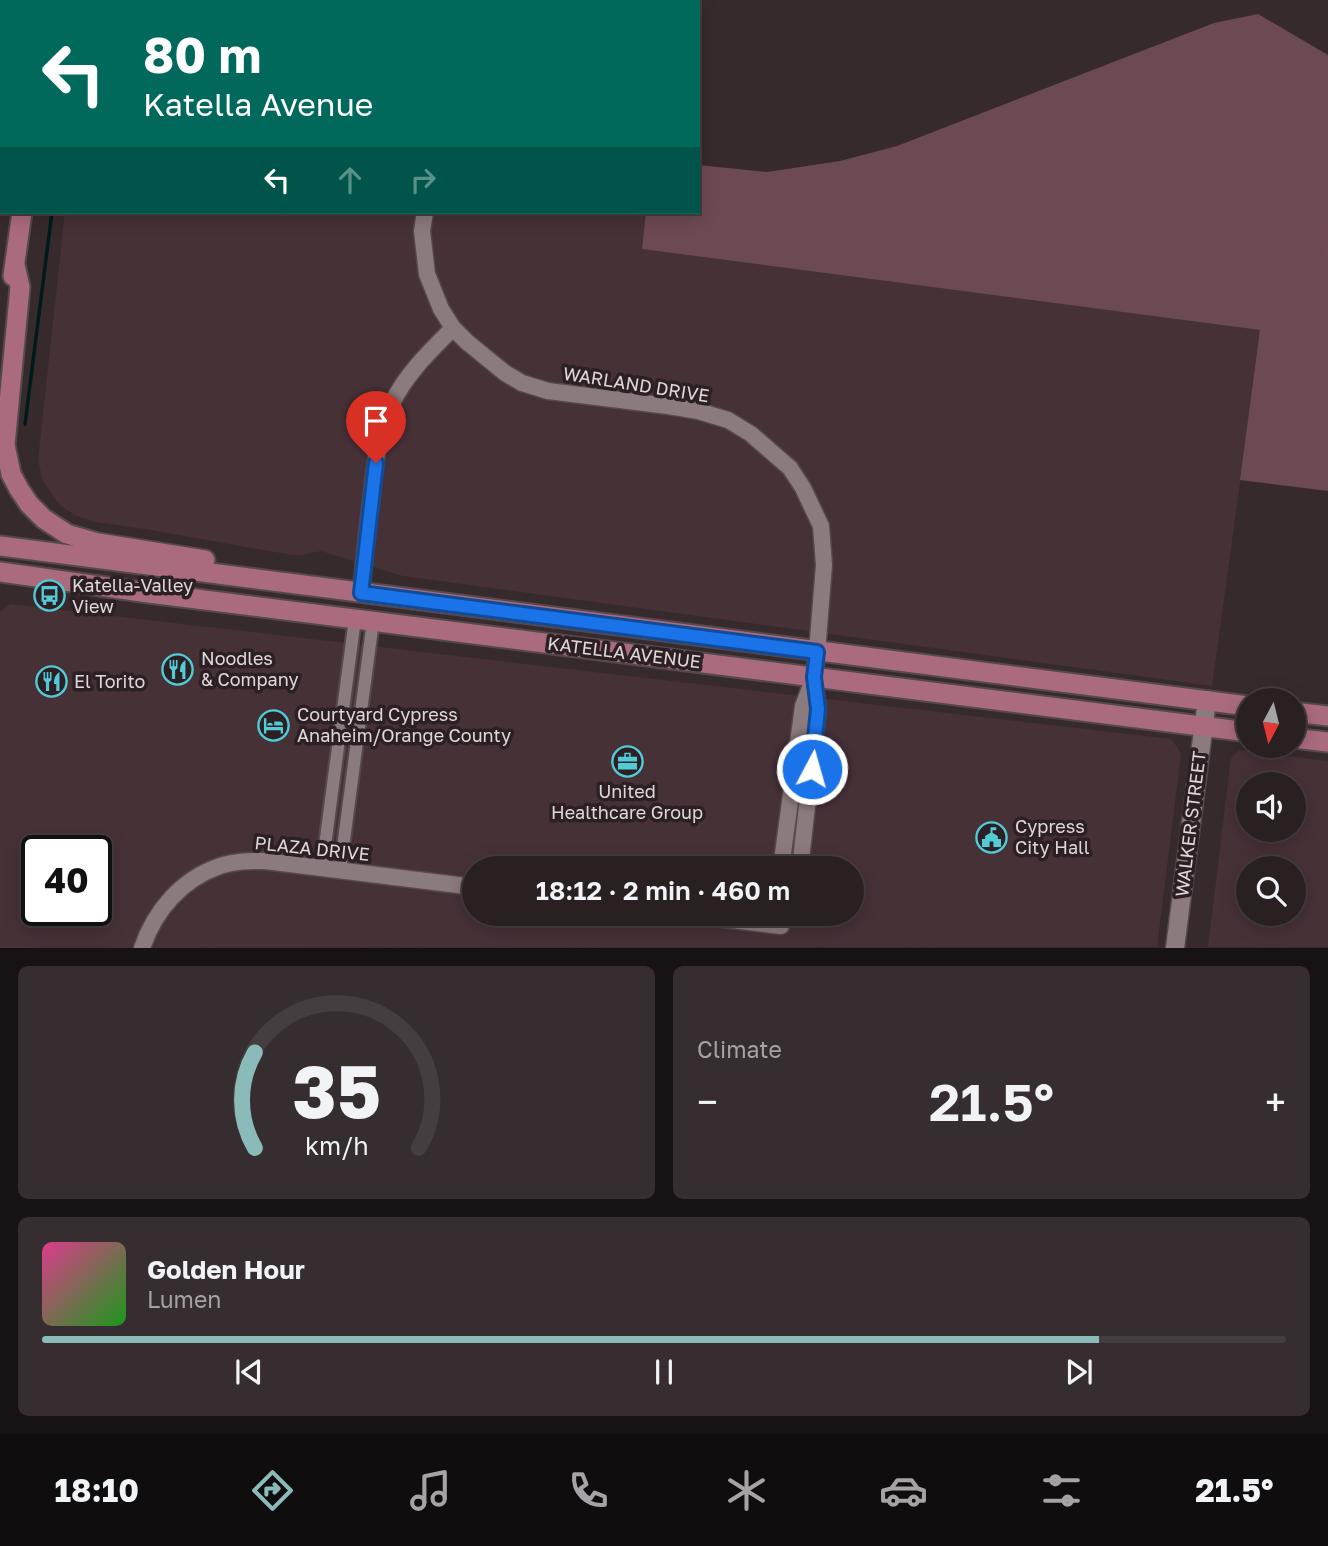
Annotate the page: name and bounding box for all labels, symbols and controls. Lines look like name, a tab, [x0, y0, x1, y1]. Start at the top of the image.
text: 80 m	[143, 25, 261, 84]
icon: left	[28, 28, 119, 119]
text: Katella Avenue	[143, 85, 373, 123]
icon: left	[258, 161, 296, 199]
icon: ahead	[331, 161, 369, 199]
icon: right	[404, 161, 442, 199]
street label: WARLAND DRIVE	[562, 362, 711, 406]
pin	[346, 391, 406, 463]
icon: arrive	[357, 402, 395, 440]
place label: Katella-Valley View	[72, 574, 193, 617]
bus stop icon: Katella-Valley View	[32, 579, 66, 613]
street label: KATELLA AVENUE	[546, 632, 702, 672]
place label: Noodles & Company	[201, 647, 299, 690]
restaurant icon: Noodles & Company	[161, 652, 195, 686]
restaurant icon: El Torito	[34, 665, 68, 699]
place label: El Torito	[74, 670, 145, 692]
north arrow	[1236, 688, 1306, 758]
map controls	[1236, 688, 1306, 926]
place label: Courtyard Cypress Anaheim/Orange County	[297, 703, 511, 746]
hotel icon: Courtyard Cypress Anaheim/Orange County	[257, 708, 291, 742]
position arrow	[775, 732, 849, 806]
office icon: United Healthcare Group	[610, 744, 644, 778]
street label: WALKER STREET	[1170, 750, 1210, 898]
button: sound	[1236, 772, 1306, 842]
place label: United Healthcare Group	[551, 780, 703, 823]
place label: Cypress City Hall	[1015, 815, 1090, 858]
public building icon: Cypress City Hall	[975, 820, 1009, 854]
street label: PLAZA DRIVE	[253, 831, 371, 865]
speed limit sign: 40	[21, 835, 112, 926]
button: search	[1236, 856, 1306, 926]
text: 18:12 · 2 min · 460 m	[536, 875, 790, 906]
text: Climate	[697, 1035, 782, 1063]
text: 35	[292, 1048, 381, 1135]
text: 21.5°	[929, 1070, 1054, 1132]
text: −	[697, 1079, 718, 1124]
text: +	[1265, 1079, 1286, 1124]
text: km/h	[305, 1130, 368, 1161]
text: Golden Hour	[147, 1254, 305, 1285]
text: Lumen	[147, 1285, 221, 1313]
icon: previous	[230, 1353, 268, 1391]
icon: pause	[645, 1353, 683, 1391]
icon: next	[1060, 1353, 1098, 1391]
icon: directions	[248, 1466, 297, 1515]
icon: music	[406, 1466, 455, 1515]
icon: phone	[564, 1466, 613, 1515]
icon: climate	[722, 1466, 771, 1515]
icon: car	[879, 1466, 928, 1515]
icon: filters	[1037, 1466, 1086, 1515]
text: 18:10	[54, 1471, 139, 1509]
text: 21.5°	[1195, 1471, 1274, 1509]

